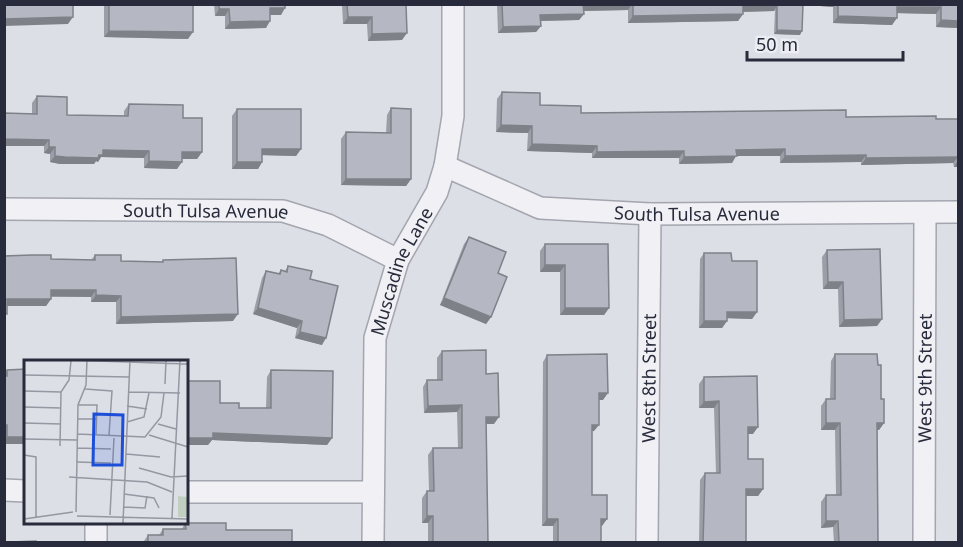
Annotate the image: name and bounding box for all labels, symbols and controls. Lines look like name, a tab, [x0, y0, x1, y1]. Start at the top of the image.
scale bar	[747, 24, 903, 62]
text: 50 m	[756, 32, 798, 56]
street label: South Tulsa Avenue	[123, 198, 292, 224]
street label: South Tulsa Avenue	[613, 200, 780, 226]
street label: Muscadine Lane	[364, 203, 438, 338]
street label: West 8th Street	[636, 313, 661, 443]
street label: West 9th Street	[912, 313, 937, 443]
inset map	[24, 360, 188, 523]

